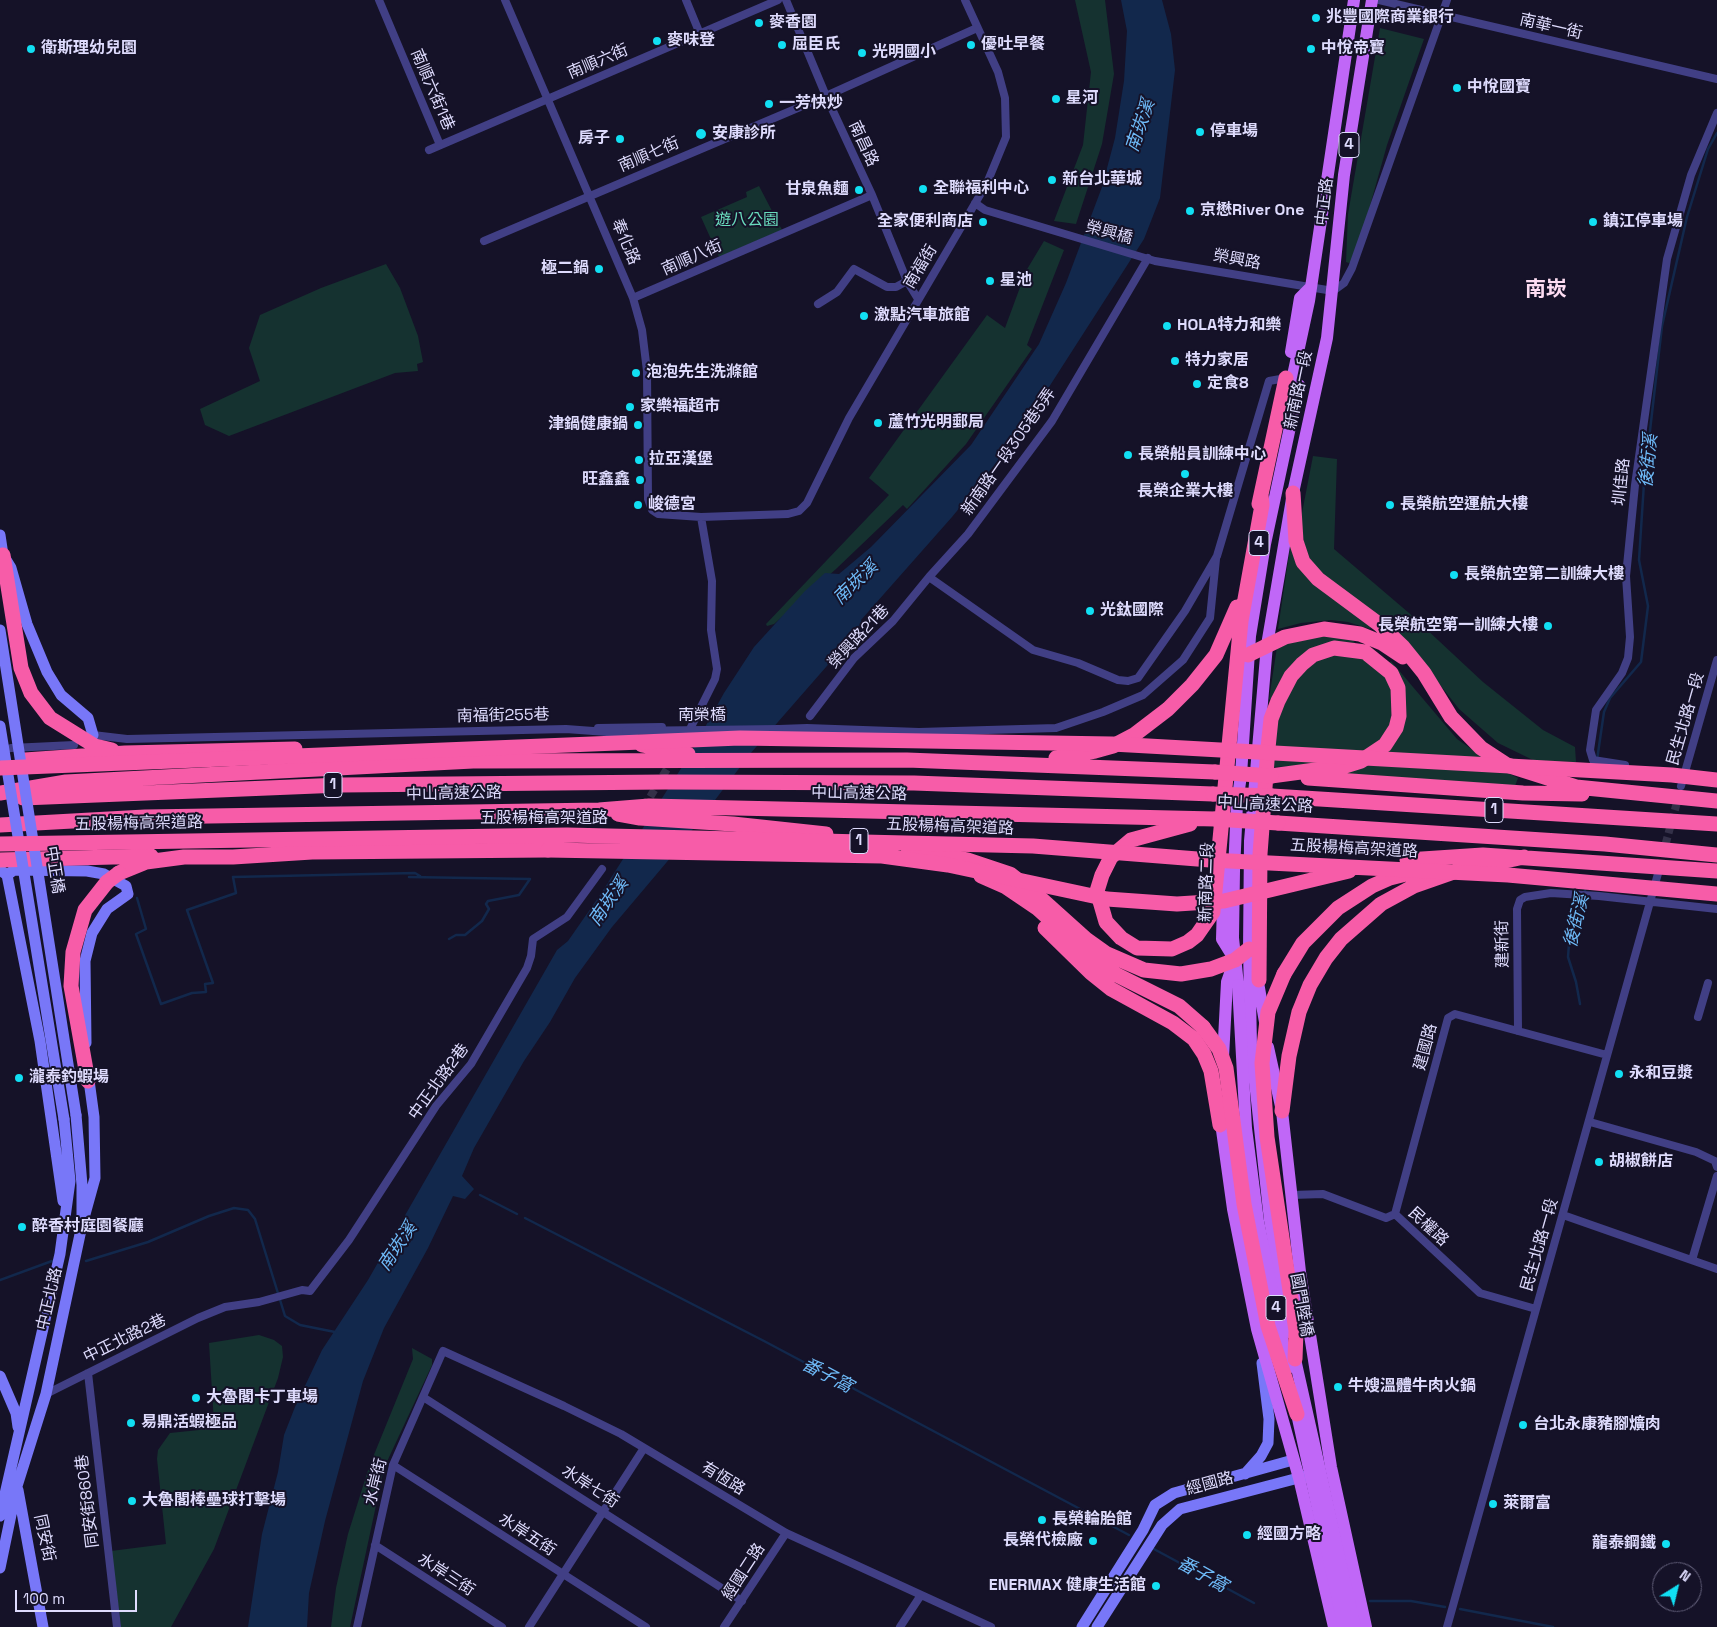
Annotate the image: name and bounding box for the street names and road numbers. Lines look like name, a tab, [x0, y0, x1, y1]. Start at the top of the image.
street label: 南華一街	[1518, 10, 1584, 44]
street label: 南順六街	[565, 41, 631, 83]
street label: 南順六街1巷	[406, 46, 458, 134]
street label: 南昌路	[844, 118, 882, 170]
road number: 4	[1339, 132, 1359, 158]
street label: 南順七街	[616, 134, 682, 176]
street label: 中正路	[1313, 177, 1337, 227]
street label: 奉化路	[607, 216, 643, 268]
street label: 榮興橋	[1083, 218, 1135, 248]
street label: 南順八街	[659, 236, 725, 280]
street label: 南福街	[900, 241, 942, 293]
street label: 榮興路	[1212, 246, 1262, 274]
street label: 新南路一段	[1281, 349, 1317, 431]
street label: 新南路一段305巷5弄	[958, 385, 1060, 519]
street label: 圳佳路	[1610, 457, 1634, 507]
road number: 4	[1249, 530, 1269, 556]
street label: 榮興路21巷	[825, 601, 893, 673]
street label: 民生北路一段	[1664, 670, 1708, 768]
street label: 南福街255巷	[456, 706, 550, 726]
street label: 南榮橋	[678, 706, 726, 726]
road number: 1	[324, 772, 342, 798]
street label: 中山高速公路	[406, 784, 502, 804]
street label: 中山高速公路	[811, 784, 907, 804]
street label: 中山高速公路	[1217, 793, 1313, 817]
road number: 1	[1485, 798, 1503, 822]
street label: 五股楊梅高架道路	[480, 809, 608, 829]
street label: 五股楊梅高架道路	[75, 813, 203, 835]
street label: 五股楊梅高架道路	[886, 815, 1014, 839]
road number: 1	[850, 828, 868, 854]
street label: 五股楊梅高架道路	[1290, 836, 1418, 862]
street label: 新南路二段	[1196, 842, 1218, 922]
street label: 中正橋	[41, 845, 67, 895]
street label: 建新街	[1493, 920, 1513, 968]
street label: 建國路	[1411, 1021, 1441, 1073]
street label: 中正北路2巷	[405, 1040, 473, 1124]
street label: 民生北路一段	[1518, 1196, 1562, 1294]
street label: 民權路	[1404, 1204, 1452, 1250]
street label: 中正北路	[33, 1266, 67, 1332]
street label: 國門陸橋	[1286, 1272, 1316, 1338]
road number: 4	[1266, 1296, 1286, 1320]
street label: 中正北路2巷	[81, 1311, 169, 1367]
street label: 同安街860巷	[73, 1453, 103, 1549]
street label: 水岸街	[361, 1456, 391, 1508]
street label: 有恆路	[697, 1458, 749, 1500]
street label: 水岸七街	[558, 1462, 622, 1512]
street label: 經國路	[1184, 1469, 1236, 1499]
street label: 水岸五街	[495, 1510, 559, 1560]
street label: 同安街	[30, 1513, 58, 1563]
street label: 經國二路	[719, 1540, 769, 1604]
street label: 水岸三街	[414, 1550, 478, 1600]

